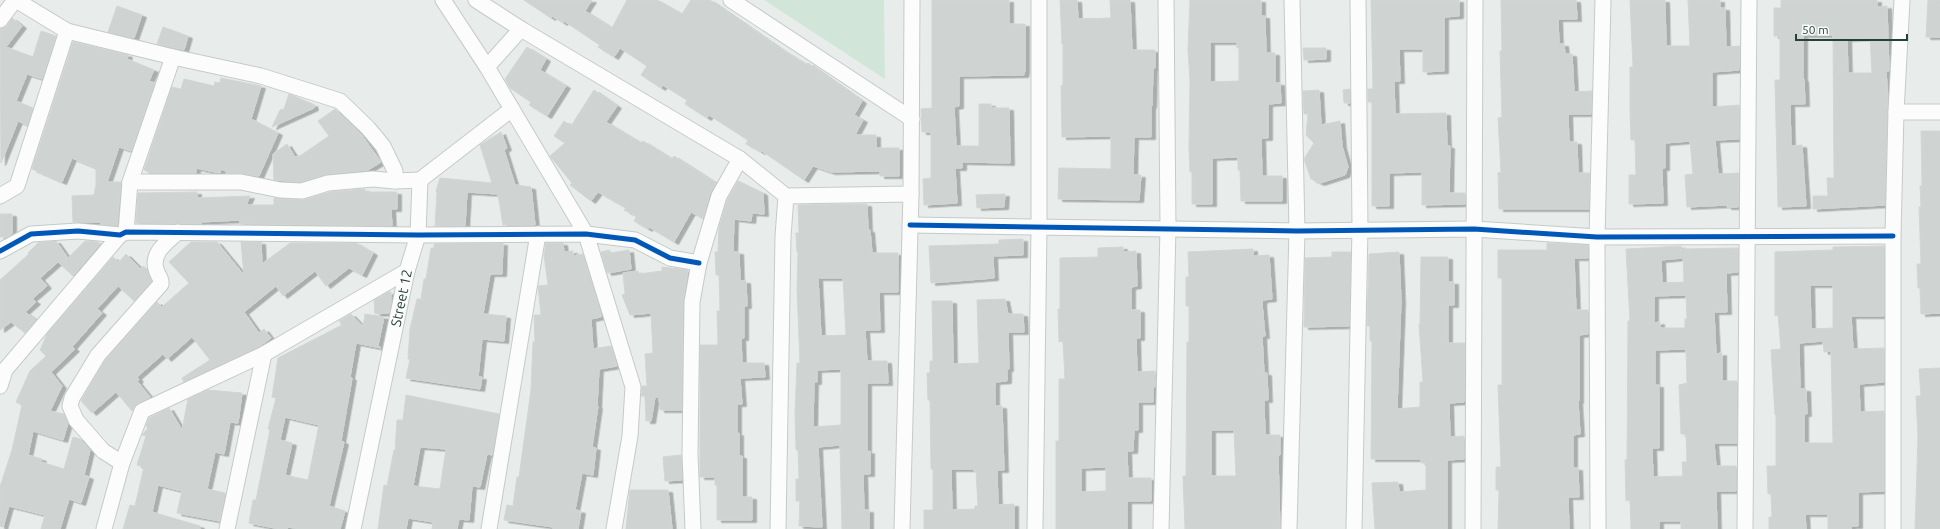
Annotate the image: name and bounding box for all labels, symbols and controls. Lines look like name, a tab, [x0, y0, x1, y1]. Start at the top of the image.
scale bar	[1796, 16, 1907, 42]
text: 50 m	[1802, 23, 1829, 36]
street label: Street 12	[388, 268, 415, 328]

